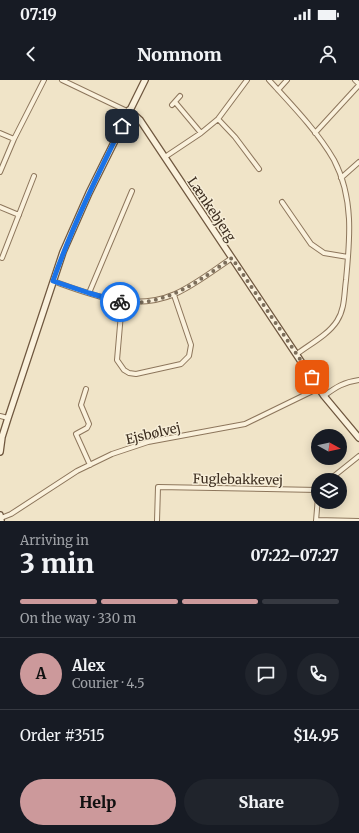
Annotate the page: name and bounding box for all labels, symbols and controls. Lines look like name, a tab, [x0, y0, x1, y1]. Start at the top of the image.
text: 07:19	[20, 5, 57, 24]
icon: back	[20, 43, 42, 65]
text: Nomnom	[137, 43, 222, 66]
icon: person	[317, 43, 339, 65]
pin	[105, 109, 139, 143]
icon: home	[111, 115, 133, 137]
street label: Lænkebjerg	[184, 174, 240, 245]
courier	[100, 282, 140, 322]
icon: bike	[109, 291, 131, 313]
pin	[295, 360, 329, 394]
icon: bag	[301, 366, 323, 388]
street label: Ejsbølvej	[124, 419, 182, 448]
north arrow	[311, 429, 347, 465]
map controls	[311, 429, 347, 509]
street label: Fuglebakkevej	[193, 470, 283, 489]
button: layers	[311, 473, 347, 509]
text: Arriving in	[20, 532, 89, 549]
text: 07:22–07:27	[250, 546, 339, 565]
text: 3 min	[20, 547, 94, 580]
text: On the way · 330 m	[20, 610, 136, 627]
button: chat	[245, 653, 287, 695]
button: phone	[297, 653, 339, 695]
text: Alex	[72, 656, 105, 675]
text: A	[36, 664, 46, 683]
text: Courier · 4.5	[72, 675, 145, 692]
text: Order #3515	[20, 726, 105, 745]
text: $14.95	[293, 726, 339, 745]
button: Help	[20, 779, 176, 825]
button: Share	[184, 779, 339, 825]

